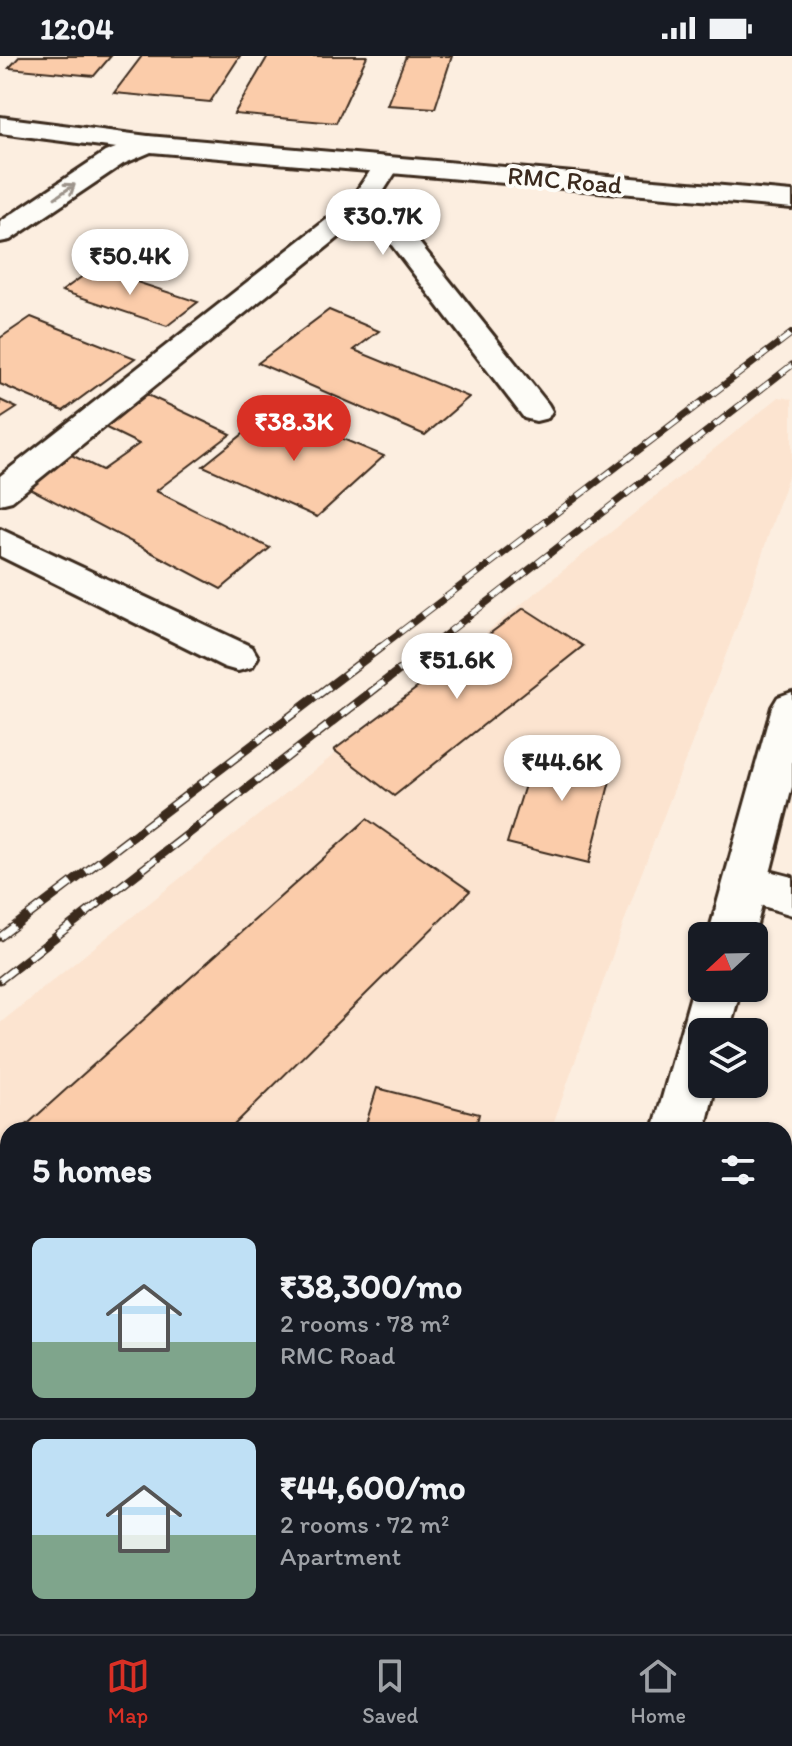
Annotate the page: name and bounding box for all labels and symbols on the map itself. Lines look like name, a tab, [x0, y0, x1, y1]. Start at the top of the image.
street label: RMC Road	[506, 159, 624, 201]
one-way arrow	[53, 182, 76, 198]
pin: ₹30.7K	[318, 189, 448, 257]
pin: ₹50.4K	[65, 229, 195, 297]
pin: ₹38.3K	[229, 395, 359, 463]
pin: ₹51.6K	[392, 633, 522, 701]
pin: ₹44.6K	[497, 735, 627, 803]
north arrow	[688, 922, 768, 1002]

